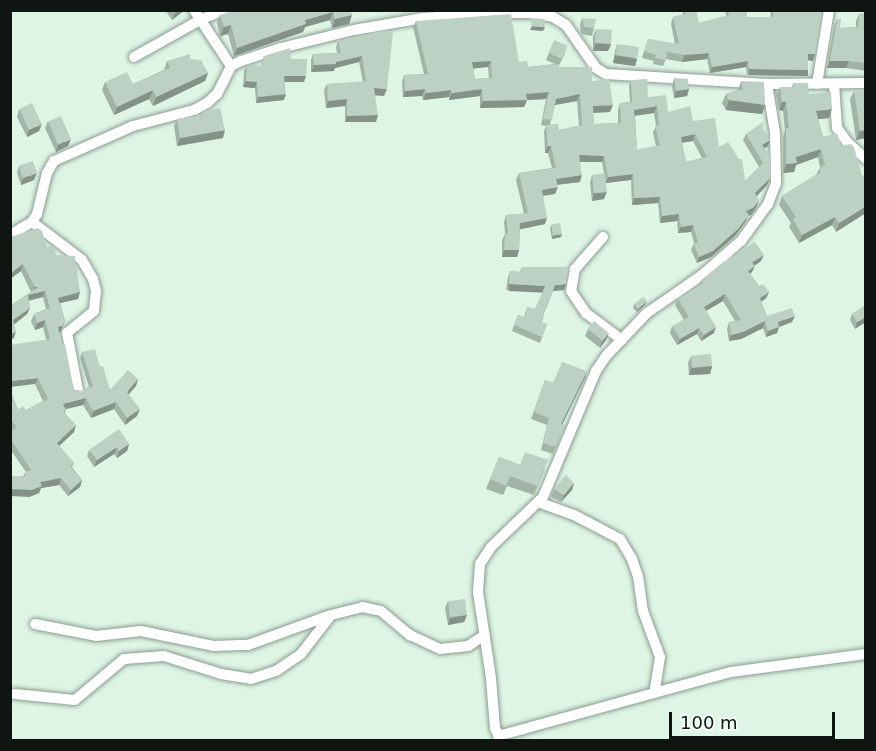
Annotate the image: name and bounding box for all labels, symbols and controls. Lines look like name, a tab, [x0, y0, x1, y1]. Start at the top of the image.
scale bar	[672, 700, 838, 738]
text: 100 m	[680, 712, 738, 733]

